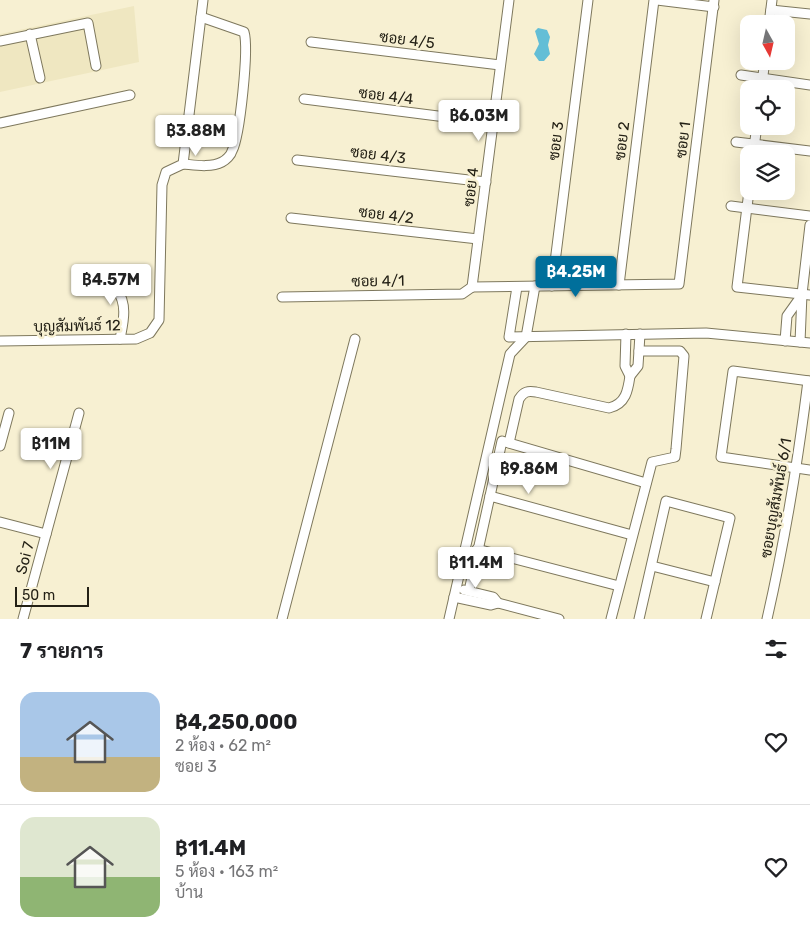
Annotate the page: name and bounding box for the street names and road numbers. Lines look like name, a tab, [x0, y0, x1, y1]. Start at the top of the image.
street label: ซอย 4/5	[378, 28, 436, 52]
street label: ซอย 4/4	[357, 84, 415, 108]
street label: ซอย 3	[545, 120, 567, 162]
street label: ซอย 2	[611, 120, 633, 162]
street label: ซอย 1	[672, 121, 694, 159]
street label: ซอย 4/3	[349, 143, 407, 167]
street label: ซอย 4	[460, 166, 482, 208]
street label: ซอย 4/2	[357, 203, 415, 227]
street label: ซอย 4/1	[351, 272, 405, 290]
street label: บุญสัมพันธ์ 12	[33, 315, 121, 338]
street label: ซอยบุญสัมพันธ์ 6/1	[756, 436, 797, 560]
street label: Soi 7	[12, 539, 38, 576]

